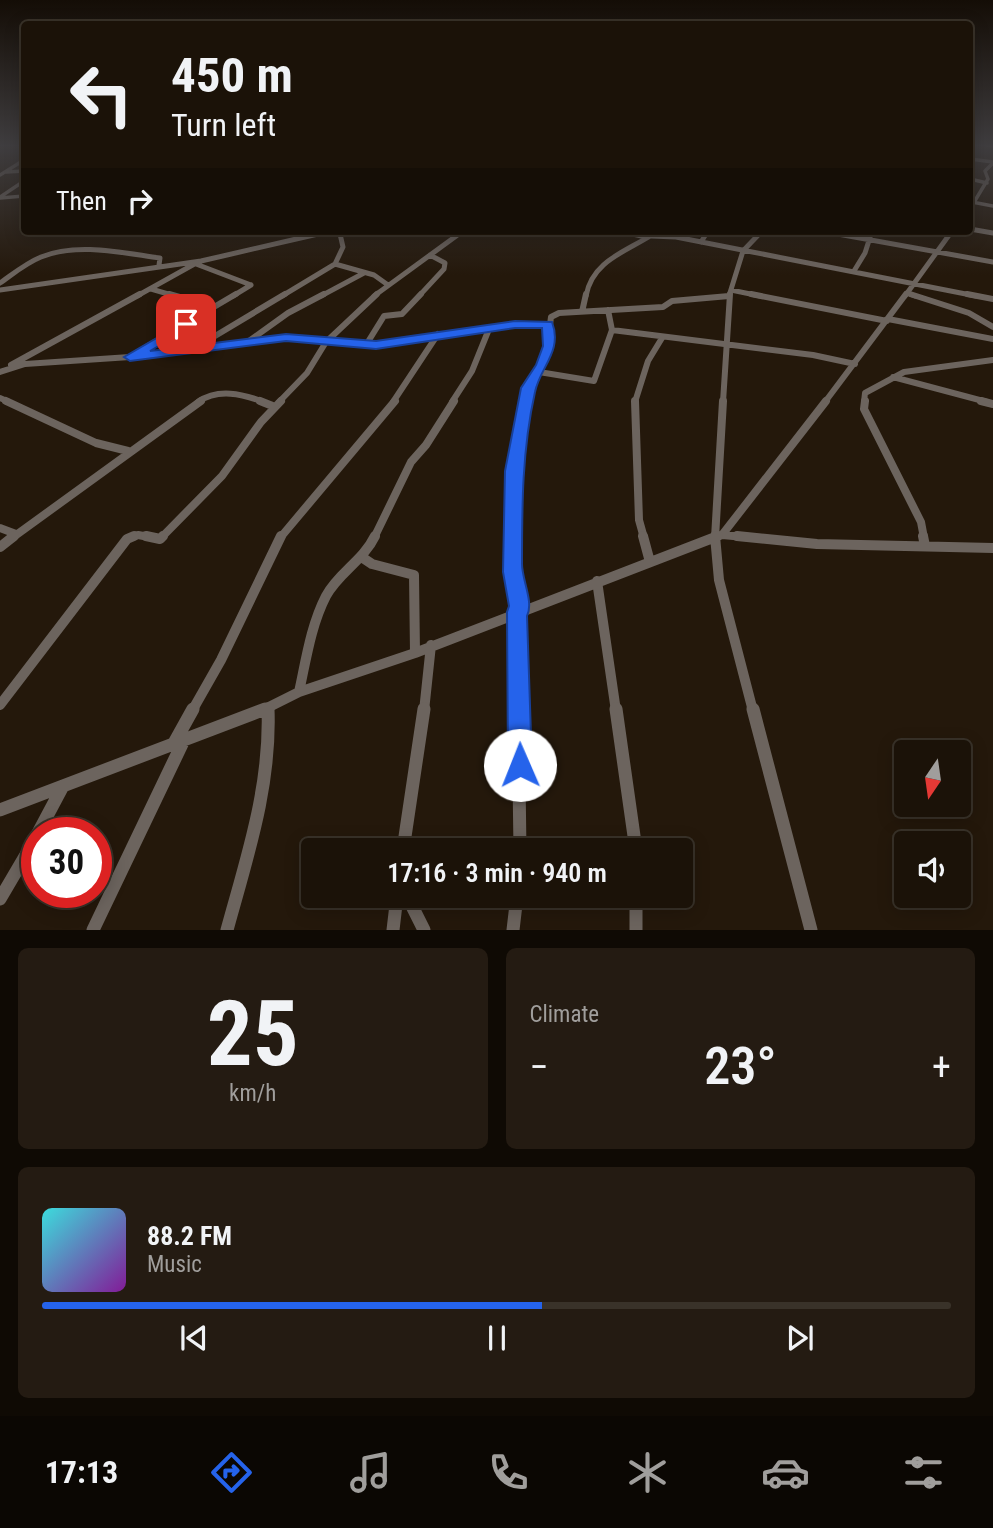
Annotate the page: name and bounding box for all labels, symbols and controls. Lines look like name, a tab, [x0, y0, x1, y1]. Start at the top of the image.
text: 450 m	[171, 47, 293, 104]
icon: left	[56, 49, 147, 140]
text: Turn left	[171, 106, 276, 144]
icon: right	[121, 182, 159, 220]
text: Then	[56, 186, 107, 216]
pin	[156, 294, 216, 354]
icon: arrive	[167, 305, 205, 343]
position arrow	[483, 728, 557, 802]
north arrow	[894, 740, 971, 817]
map controls	[894, 740, 971, 908]
speed limit sign: 30	[21, 817, 112, 908]
button: sound	[894, 831, 971, 908]
text: 17:16 · 3 min · 940 m	[387, 858, 607, 888]
text: 25	[207, 981, 299, 1087]
text: Climate	[530, 1001, 599, 1028]
text: 23°	[704, 1036, 776, 1097]
text: −	[530, 1045, 549, 1089]
text: +	[932, 1045, 951, 1089]
text: km/h	[229, 1080, 276, 1107]
text: 88.2 FM	[147, 1221, 232, 1251]
text: Music	[147, 1251, 202, 1278]
icon: previous	[175, 1319, 213, 1357]
icon: pause	[478, 1319, 516, 1357]
icon: next	[781, 1319, 819, 1357]
icon: directions	[207, 1448, 256, 1497]
icon: music	[346, 1448, 395, 1497]
icon: phone	[484, 1448, 533, 1497]
icon: climate	[623, 1448, 672, 1497]
icon: car	[761, 1448, 810, 1497]
icon: filters	[899, 1448, 948, 1497]
text: 17:13	[45, 1453, 118, 1491]

